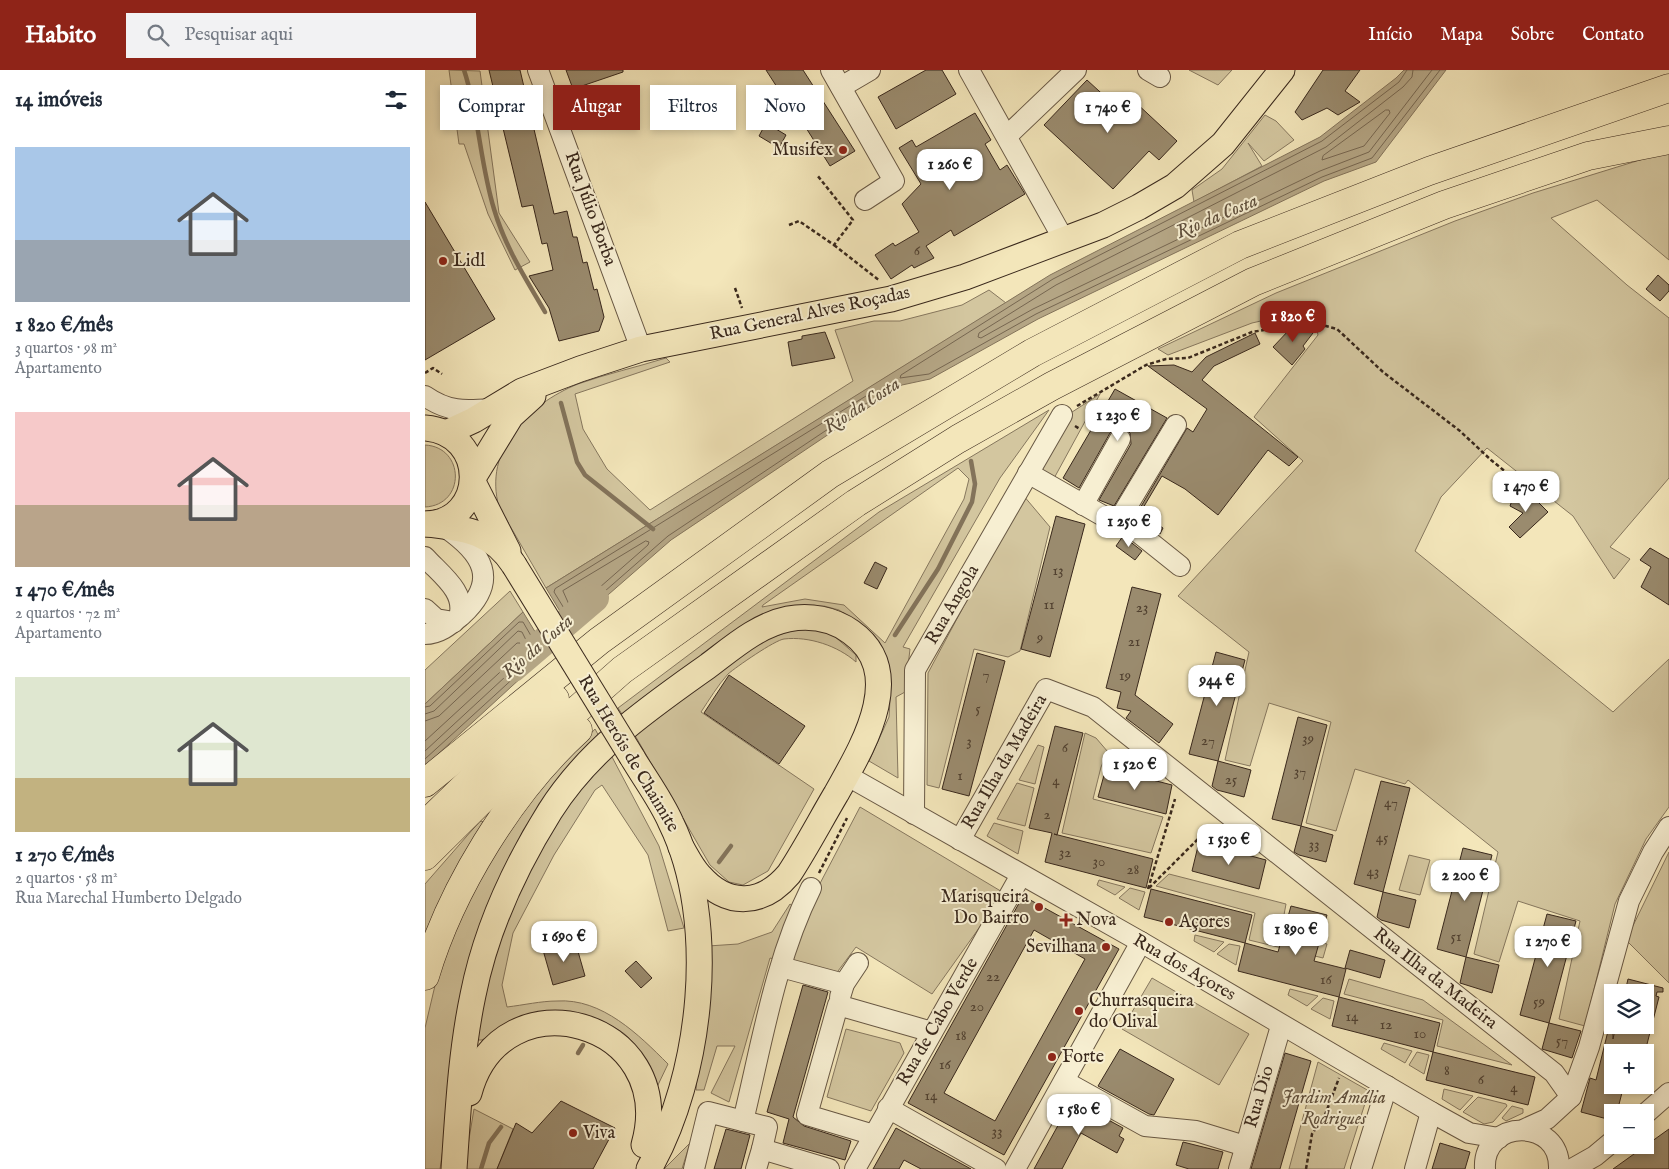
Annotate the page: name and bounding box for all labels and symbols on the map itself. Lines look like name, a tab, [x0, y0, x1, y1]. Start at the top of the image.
pin: 1 740 €	[1062, 92, 1154, 134]
place label: Musifex	[772, 139, 833, 162]
marker: Musifex	[837, 144, 849, 156]
pin: 1 260 €	[904, 148, 996, 191]
street label: Rua Júlio Borba	[559, 149, 621, 269]
water label: Rio da Costa	[1172, 189, 1262, 245]
house number: 6	[914, 241, 921, 260]
place label: Lidl	[453, 250, 485, 273]
marker: Lidl	[437, 255, 449, 267]
street label: Rua General Alves Roçadas	[708, 282, 912, 346]
pin: 1 820 €	[1247, 300, 1339, 343]
water label: Rio da Costa	[819, 372, 905, 440]
pin: 1 230 €	[1072, 400, 1164, 442]
pin: 1 470 €	[1480, 470, 1572, 513]
pin: 1 250 €	[1083, 506, 1175, 548]
street label: Rua Angola	[921, 561, 985, 649]
house number: 13	[1052, 561, 1064, 580]
house number: 11	[1043, 595, 1055, 614]
house number: 23	[1136, 598, 1148, 617]
water label: Rio da Costa	[497, 610, 579, 684]
house number: 9	[1036, 628, 1043, 647]
house number: 21	[1128, 632, 1140, 651]
pin: 944 €	[1182, 664, 1252, 707]
house number: 7	[982, 665, 990, 684]
house number: 19	[1119, 666, 1131, 685]
street label: Rua Heróis de Chaimite	[572, 671, 684, 837]
street label: Rua Ilha da Madeira	[957, 690, 1053, 833]
house number: 5	[975, 699, 981, 718]
house number: 39	[1302, 729, 1314, 748]
house number: 27	[1201, 731, 1215, 750]
house number: 3	[966, 732, 972, 751]
house number: 6	[1062, 738, 1069, 757]
pin: 1 520 €	[1089, 748, 1181, 791]
house number: 37	[1294, 762, 1306, 781]
house number: 1	[957, 766, 963, 785]
house number: 25	[1225, 770, 1238, 789]
house number: 4	[1052, 771, 1060, 790]
house number: 47	[1384, 793, 1398, 812]
house number: 2	[1043, 805, 1051, 824]
pin: 1 530 €	[1183, 824, 1275, 866]
house number: 45	[1376, 828, 1389, 847]
house number: 33	[1308, 835, 1320, 854]
house number: 32	[1059, 843, 1071, 862]
house number: 30	[1093, 852, 1105, 871]
house number: 28	[1127, 860, 1140, 879]
pin: 2 200 €	[1419, 860, 1511, 902]
house number: 43	[1367, 862, 1379, 881]
place label: Marisqueira Do Bairro	[941, 886, 1029, 930]
marker: Marisqueira Do Bairro	[1033, 901, 1045, 913]
place label: Nova	[1076, 909, 1117, 932]
place label: Açores	[1178, 911, 1230, 934]
marker: Nova	[1060, 914, 1072, 926]
pin: 1 890 €	[1250, 914, 1342, 956]
marker: Açores	[1163, 916, 1175, 928]
pin: 1 690 €	[518, 920, 610, 963]
street label: Rua Ilha da Madeira	[1368, 923, 1502, 1035]
pin: 1 270 €	[1502, 926, 1594, 968]
house number: 51	[1450, 927, 1462, 946]
street label: Rua dos Açores	[1128, 929, 1240, 1007]
place label: Sevilhana	[1026, 936, 1096, 959]
marker: Sevilhana	[1100, 941, 1112, 953]
street label: Rua de Cabo Verde	[892, 954, 984, 1090]
house number: 22	[986, 967, 1000, 986]
house number: 16	[1320, 970, 1333, 989]
place label: Churrasqueira do Olival	[1089, 990, 1194, 1034]
house number: 59	[1533, 992, 1545, 1011]
house number: 20	[970, 997, 984, 1016]
marker: Churrasqueira do Olival	[1073, 1005, 1085, 1017]
house number: 14	[1346, 1007, 1359, 1026]
house number: 12	[1380, 1015, 1392, 1034]
house number: 10	[1414, 1024, 1426, 1043]
house number: 18	[955, 1026, 967, 1045]
house number: 57	[1556, 1031, 1568, 1050]
place label: Forte	[1062, 1046, 1104, 1069]
marker: Forte	[1046, 1051, 1058, 1063]
house number: 16	[939, 1055, 952, 1074]
house number: 8	[1444, 1061, 1450, 1080]
street label: Rua Dio	[1240, 1063, 1280, 1131]
house number: 6	[1478, 1070, 1485, 1089]
house number: 4	[1510, 1078, 1518, 1097]
house number: 14	[925, 1086, 938, 1105]
park label: Jardim Amália Rodrigues	[1282, 1087, 1386, 1131]
pin: 1 580 €	[1033, 1094, 1125, 1136]
place label: Viva	[582, 1122, 615, 1145]
house number: 33	[991, 1122, 1003, 1141]
marker: Viva	[567, 1127, 579, 1139]

